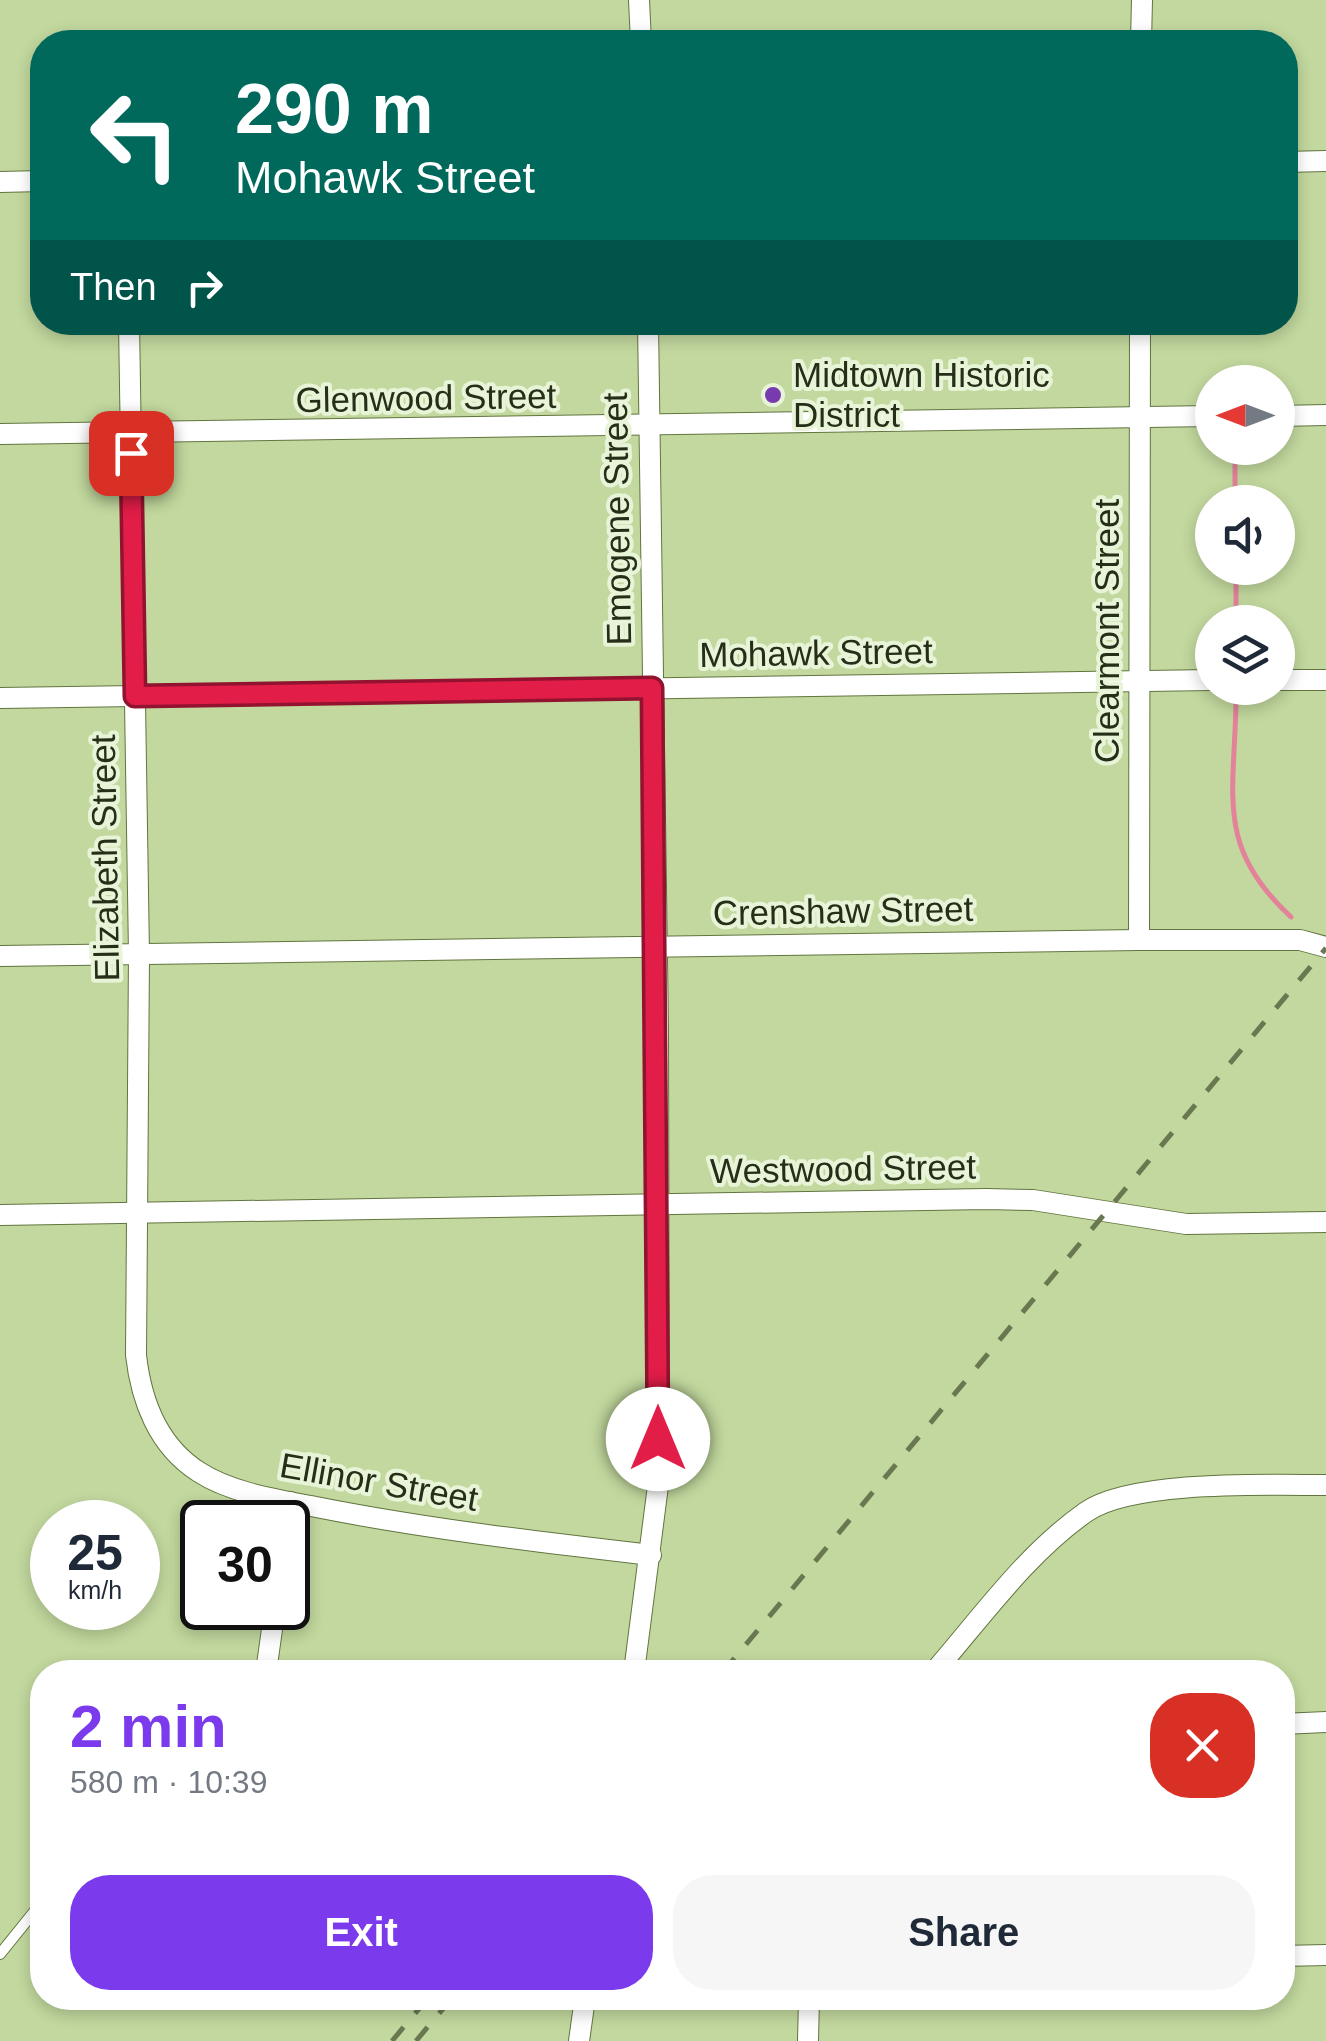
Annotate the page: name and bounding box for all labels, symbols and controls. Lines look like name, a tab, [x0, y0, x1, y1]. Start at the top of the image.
icon: left	[70, 70, 200, 200]
text: 290 m	[235, 70, 433, 148]
text: Mohawk Street	[235, 152, 535, 203]
icon: right	[177, 260, 232, 315]
text: Then	[70, 266, 157, 308]
place label: Midtown Historic District	[793, 355, 1050, 434]
north arrow	[1195, 365, 1295, 465]
map controls	[1195, 365, 1295, 705]
street label: Glenwood Street	[295, 376, 557, 419]
marker: Midtown Historic District	[762, 384, 784, 406]
street label: Emogene Street	[595, 392, 638, 646]
pin	[89, 411, 174, 496]
icon: arrive	[104, 426, 159, 481]
button: sound	[1195, 485, 1295, 585]
street label: Clearmont Street	[1087, 498, 1126, 763]
button: layers	[1195, 605, 1295, 705]
street label: Mohawk Street	[699, 631, 933, 674]
street label: Elizabeth Street	[83, 734, 126, 982]
street label: Crenshaw Street	[712, 889, 974, 932]
street label: Westwood Street	[710, 1147, 977, 1190]
position arrow	[606, 1387, 710, 1491]
street label: Ellinor Street	[277, 1445, 481, 1518]
speed limit sign: 30	[180, 1500, 310, 1630]
text: 25	[67, 1525, 123, 1581]
text: km/h	[68, 1576, 122, 1604]
text: 2 min	[70, 1693, 227, 1760]
button: close	[1150, 1693, 1255, 1798]
text: 580 m · 10:39	[70, 1764, 267, 1800]
button: Exit	[70, 1875, 653, 1990]
button: Share	[673, 1875, 1255, 1990]

